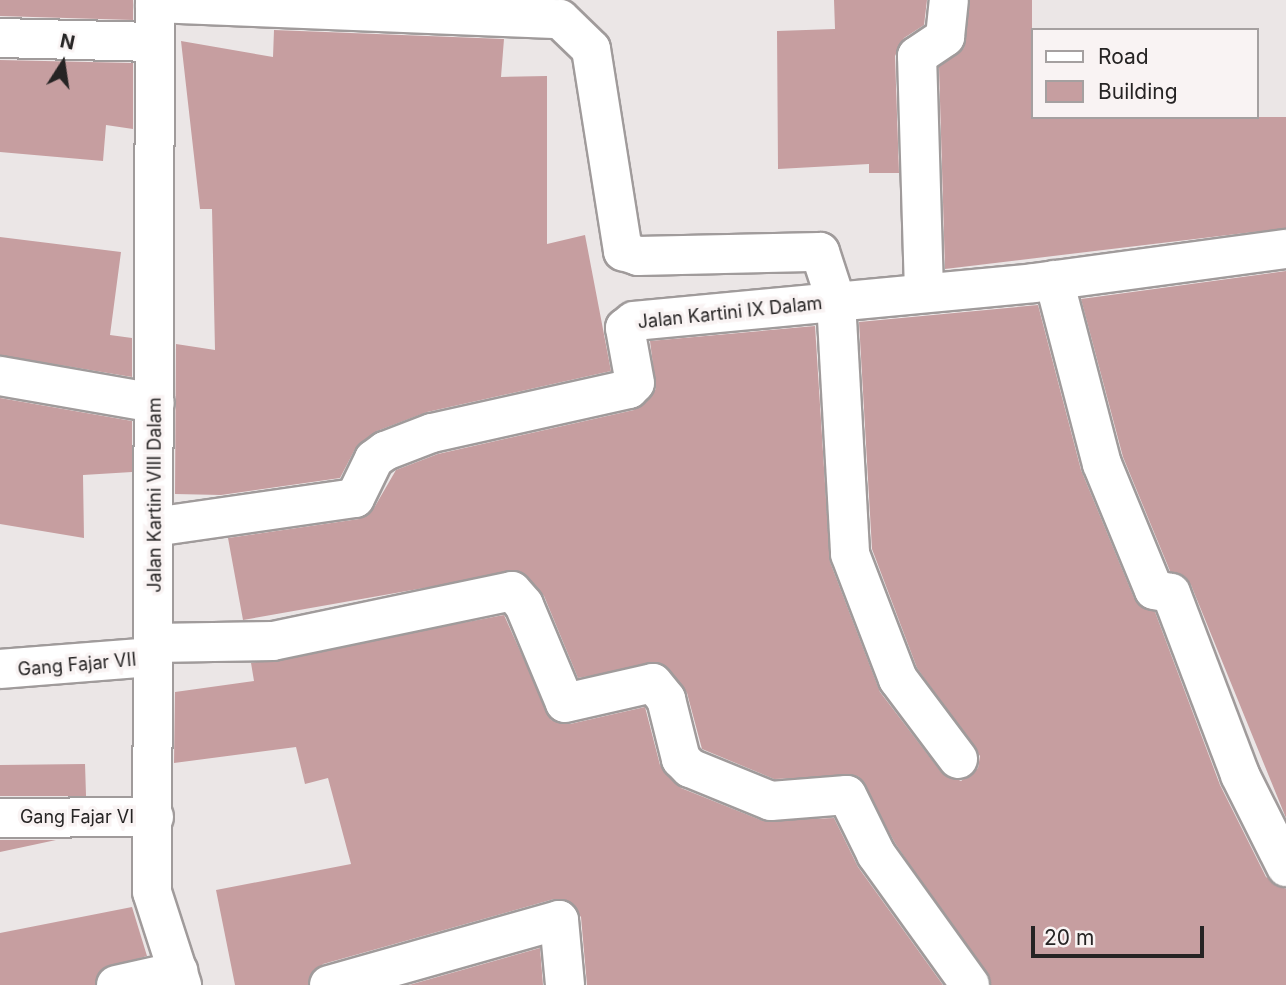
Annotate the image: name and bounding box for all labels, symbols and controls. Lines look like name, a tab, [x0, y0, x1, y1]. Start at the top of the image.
north arrow	[28, 28, 98, 98]
legend	[1030, 28, 1258, 119]
text: N	[58, 29, 77, 55]
text: Road	[1098, 44, 1149, 69]
text: Building	[1098, 79, 1178, 104]
street label: Jalan Kartini IX Dalam	[637, 293, 823, 333]
street label: Jalan Kartini VIII Dalam	[144, 397, 166, 593]
street label: Gang Fajar VII	[17, 649, 137, 681]
street label: Gang Fajar VI	[20, 806, 134, 828]
scale bar	[1034, 912, 1207, 956]
text: 20 m	[1044, 925, 1094, 950]

